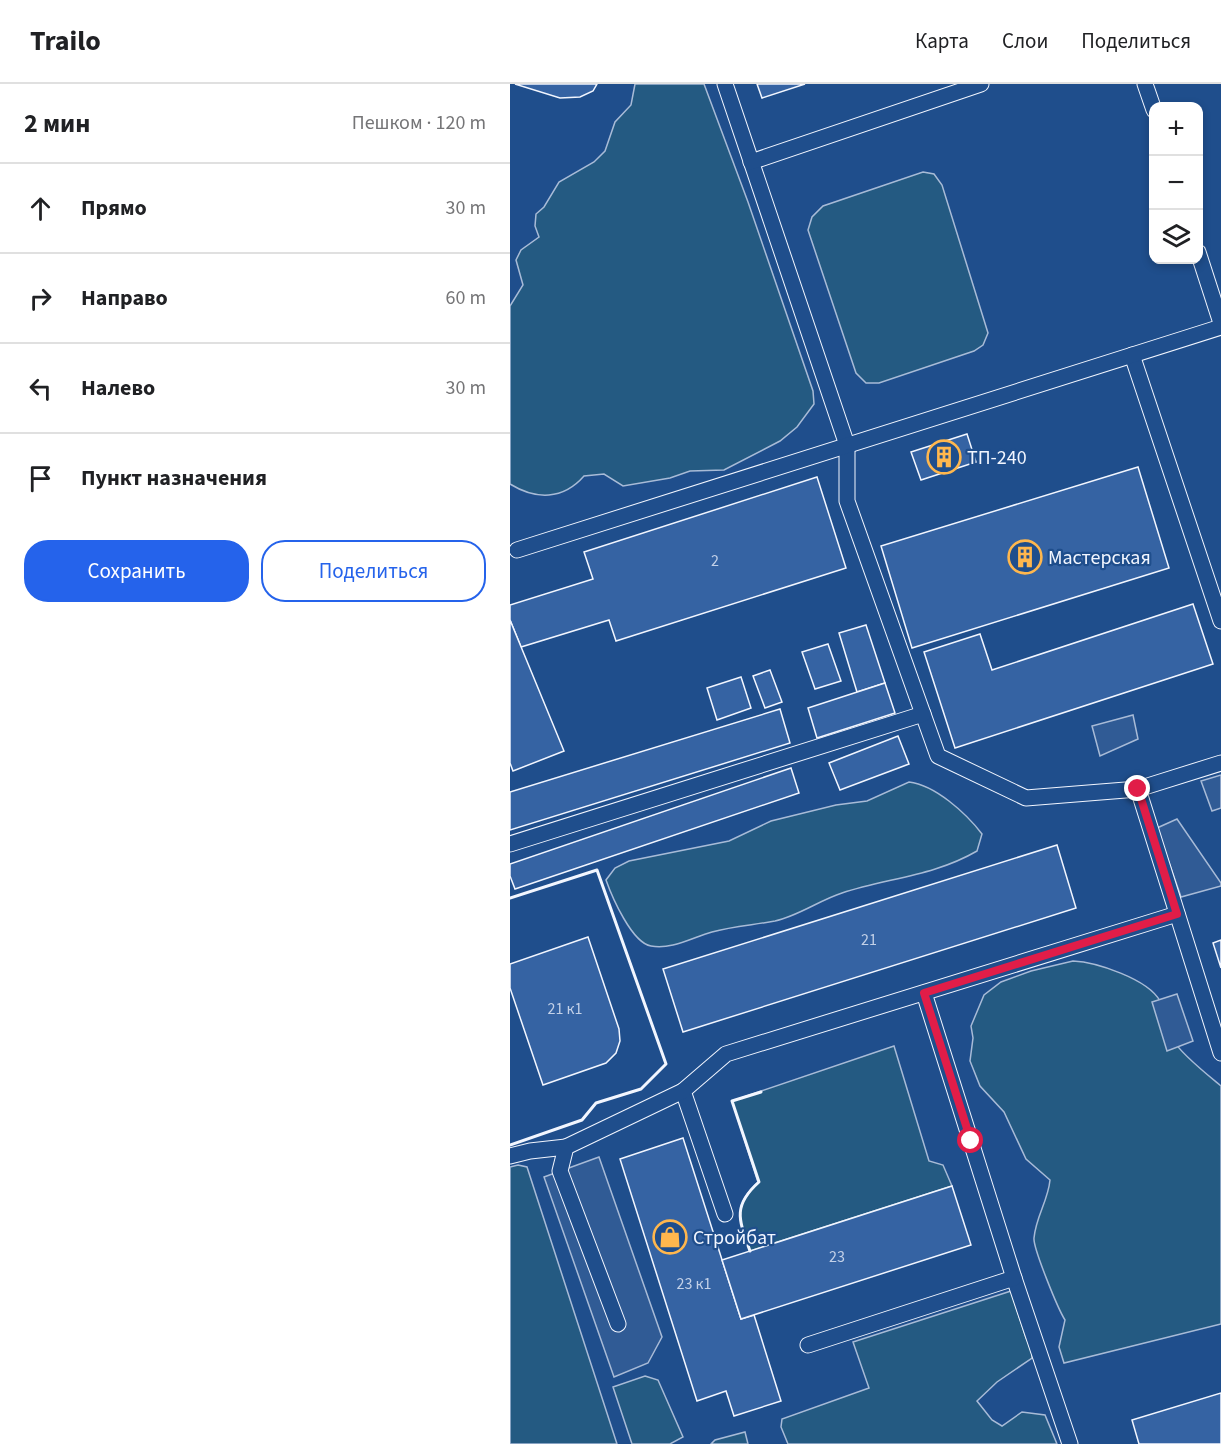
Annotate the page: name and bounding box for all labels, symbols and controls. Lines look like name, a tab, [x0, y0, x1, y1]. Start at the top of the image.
text: Trailo	[30, 21, 101, 61]
text: Карта	[915, 26, 969, 56]
text: Слои	[1002, 26, 1048, 56]
text: Поделиться	[1081, 26, 1191, 56]
map controls	[1149, 102, 1203, 264]
button: +	[1149, 102, 1203, 156]
text: 2 мин	[24, 105, 90, 142]
text: Пешком · 120 m	[352, 109, 486, 137]
button: −	[1149, 156, 1203, 210]
icon: ahead	[24, 192, 57, 225]
text: Прямо	[81, 192, 147, 224]
text: 30 m	[446, 194, 486, 222]
button: layers	[1149, 210, 1203, 264]
icon: right	[24, 282, 57, 315]
text: Направо	[81, 282, 168, 314]
text: 60 m	[446, 284, 486, 312]
icon: left	[24, 372, 57, 405]
text: Налево	[81, 372, 155, 404]
text: 30 m	[446, 374, 486, 402]
building icon: ТП-240	[926, 439, 962, 475]
place label: ТП-240	[967, 444, 1027, 472]
icon: arrive	[24, 462, 57, 495]
text: Пункт назначения	[81, 462, 267, 494]
building icon: Мастерская	[1007, 539, 1043, 575]
button: Сохранить	[24, 540, 249, 602]
button: Поделиться	[261, 540, 486, 602]
place label: Мастерская	[1048, 544, 1151, 572]
house number: 2	[711, 550, 719, 572]
route end	[1124, 775, 1150, 801]
house number: 21	[861, 929, 877, 951]
house number: 21 к1	[548, 998, 583, 1020]
route start	[957, 1127, 983, 1153]
shop icon: Стройбат	[652, 1219, 688, 1255]
place label: Стройбат	[693, 1224, 776, 1252]
house number: 23	[829, 1246, 845, 1268]
house number: 23 к1	[677, 1273, 712, 1295]

